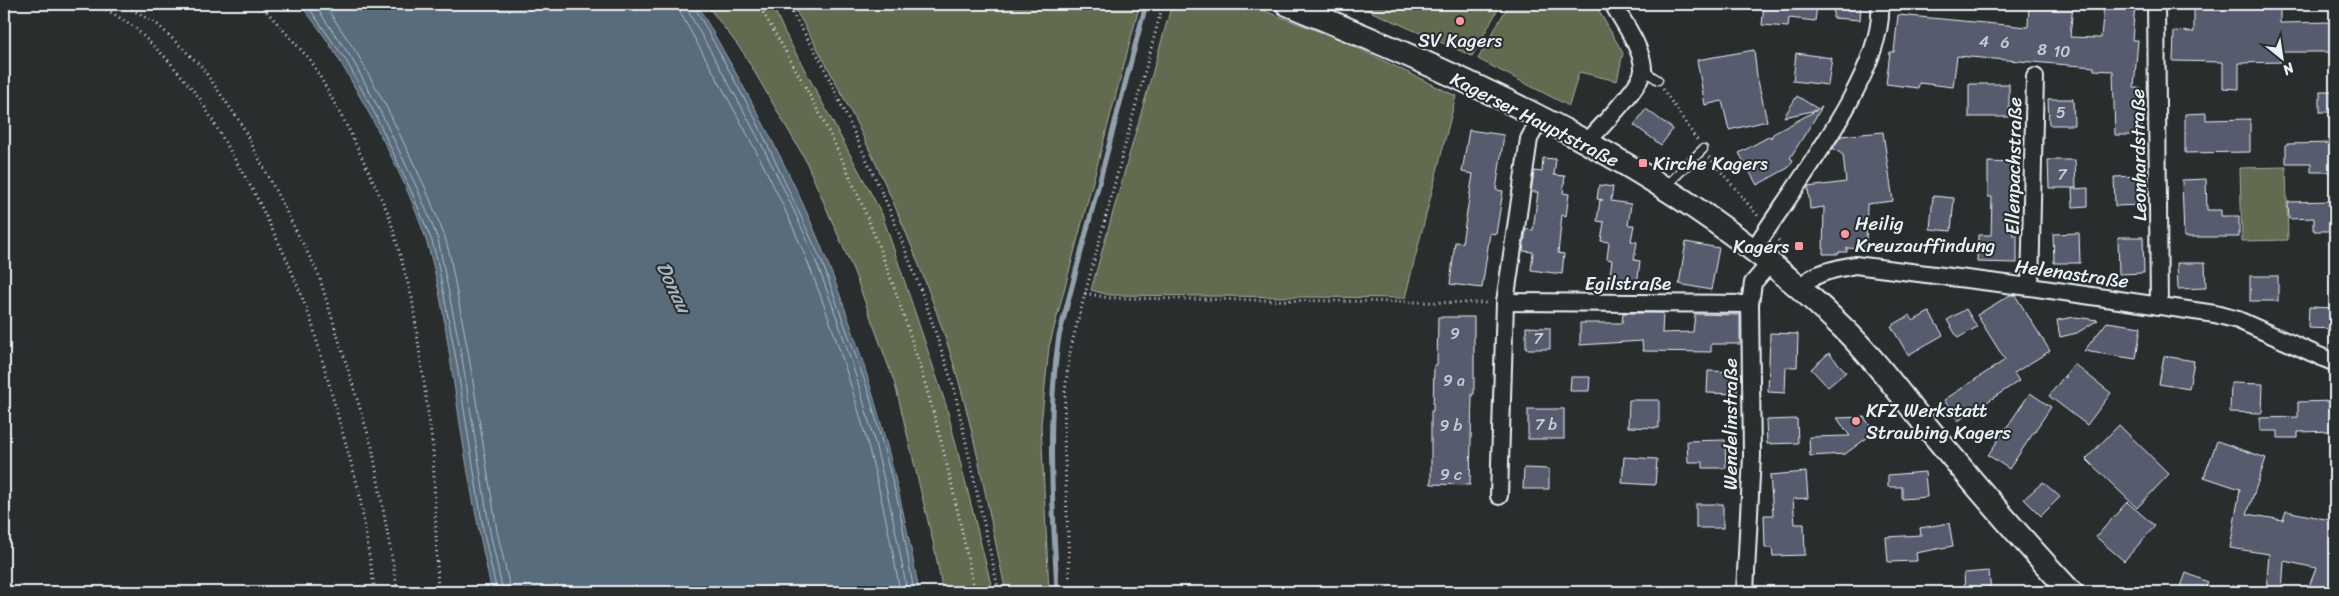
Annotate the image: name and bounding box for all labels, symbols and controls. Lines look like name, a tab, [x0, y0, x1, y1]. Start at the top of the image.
marker: SV Kagers	[1454, 15, 1466, 27]
place label: SV Kagers	[1418, 24, 1502, 57]
house number: 4	[1979, 27, 1989, 56]
house number: 6	[2000, 28, 2010, 57]
north arrow	[2256, 32, 2306, 82]
house number: 8	[2037, 35, 2047, 64]
house number: 10	[2054, 37, 2070, 66]
text: N	[2278, 55, 2300, 82]
street label: Kagerser Hauptstraße	[1444, 63, 1625, 176]
street label: Leonhardstraße	[2121, 88, 2156, 221]
street label: Ellenpachstraße	[1996, 97, 2031, 235]
house number: 5	[2056, 98, 2066, 127]
place label: Kirche Kagers	[1653, 147, 1768, 180]
marker: Kirche Kagers	[1637, 157, 1649, 169]
house number: 7	[2057, 160, 2067, 189]
place label: Heilig Kreuzauffindung	[1855, 207, 1995, 262]
marker: Heilig Kreuzauffindung	[1839, 228, 1851, 240]
place label: Kagers	[1733, 230, 1789, 263]
marker: Kagers	[1793, 240, 1805, 252]
street label: Helenastraße	[2013, 249, 2131, 298]
water label: Donau	[646, 255, 702, 321]
street label: Egilstraße	[1585, 267, 1671, 300]
house number: 9	[1450, 319, 1460, 348]
house number: 7	[1533, 324, 1543, 353]
street label: Wendelinstraße	[1714, 358, 1747, 490]
house number: 9 a	[1443, 366, 1465, 395]
place label: KFZ Werkstatt Straubing Kagers	[1866, 394, 2011, 449]
house number: 7 b	[1535, 410, 1557, 439]
house number: 9 b	[1440, 411, 1463, 440]
marker: KFZ Werkstatt Straubing Kagers	[1850, 415, 1862, 427]
house number: 9 c	[1440, 460, 1462, 489]

